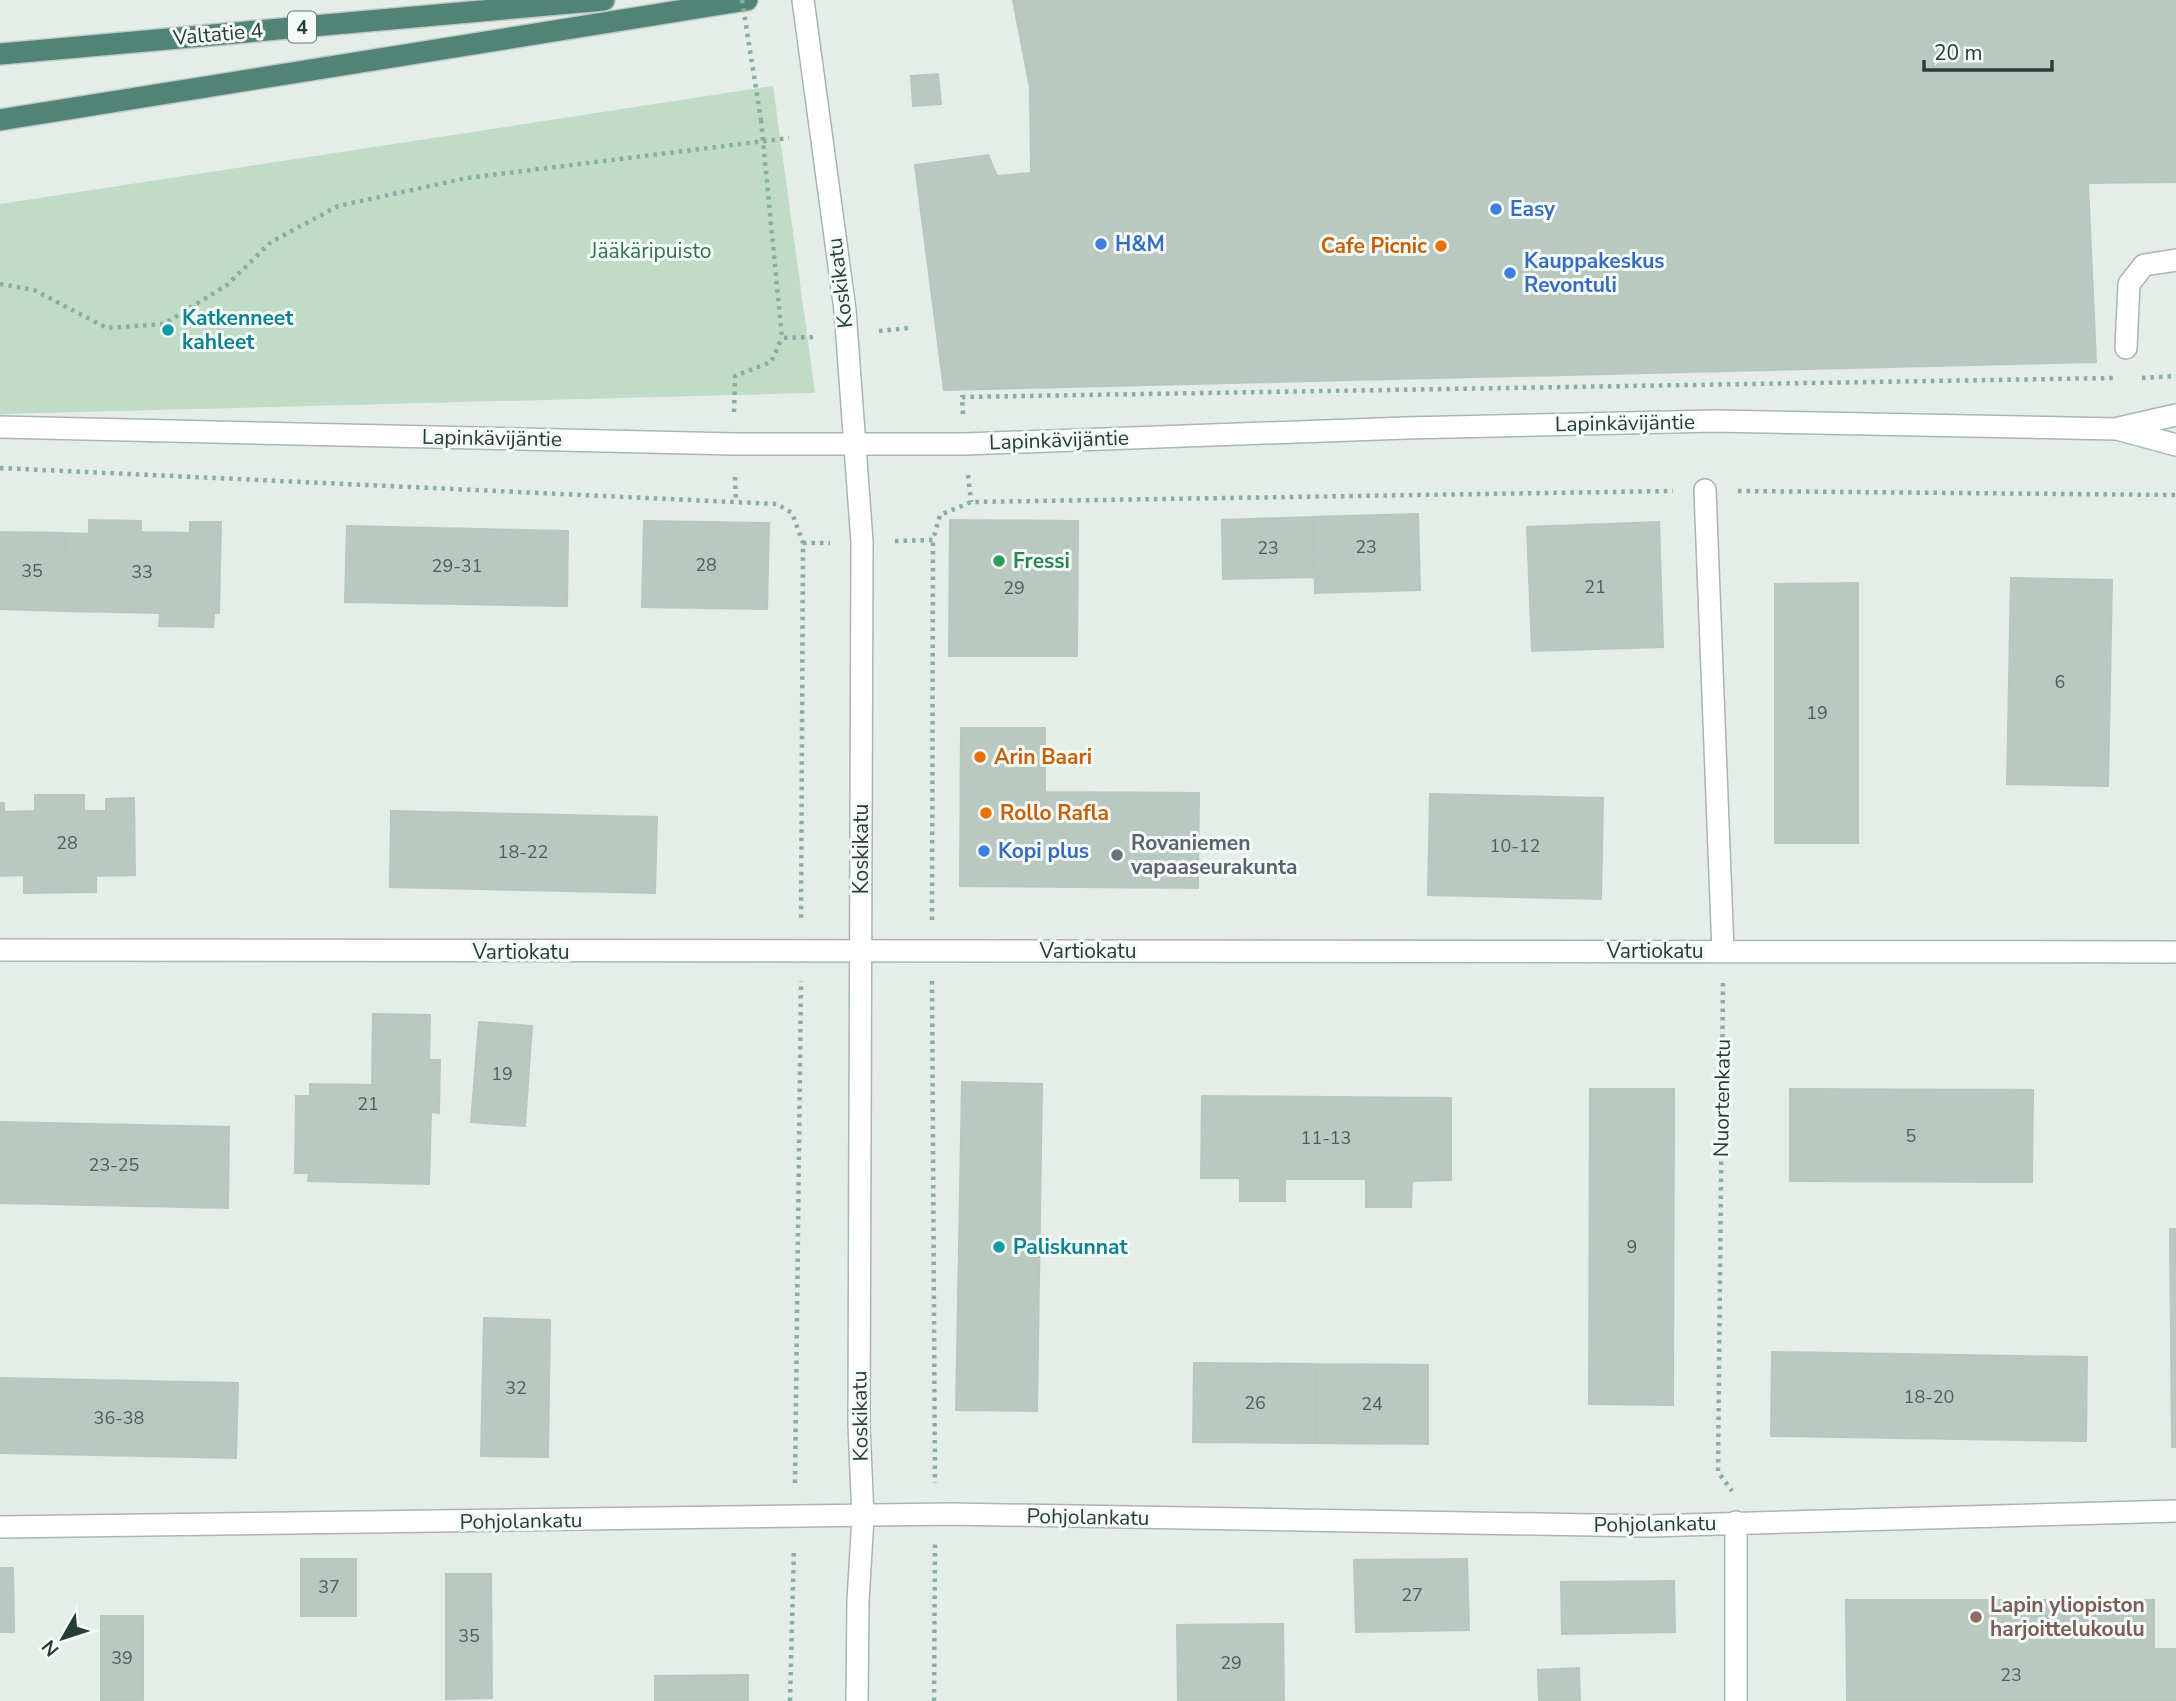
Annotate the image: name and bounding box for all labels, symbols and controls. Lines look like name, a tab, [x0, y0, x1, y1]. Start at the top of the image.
road number: 4	[288, 12, 316, 42]
street label: Valtatie 4	[171, 16, 264, 52]
scale bar	[1924, 28, 2052, 72]
text: 20 m	[1934, 39, 1983, 67]
place label: Easy	[1510, 195, 1556, 223]
marker: Easy	[1488, 201, 1504, 217]
place label: H&M	[1115, 230, 1165, 258]
place label: Cafe Picnic	[1321, 232, 1427, 260]
street label: Koskikatu	[821, 236, 859, 330]
marker: H&M	[1093, 236, 1109, 252]
park label: Jääkäripuisto	[590, 237, 711, 265]
marker: Cafe Picnic	[1433, 238, 1449, 254]
place label: Kauppakeskus Revontuli	[1524, 247, 1665, 299]
marker: Kauppakeskus Revontuli	[1502, 265, 1518, 281]
place label: Katkenneet kahleet	[182, 304, 294, 356]
marker: Katkenneet kahleet	[160, 322, 176, 338]
street label: Lapinkävijäntie	[1555, 408, 1695, 438]
street label: Lapinkävijäntie	[422, 423, 562, 453]
street label: Lapinkävijäntie	[989, 424, 1129, 456]
house number: 23	[1355, 535, 1377, 559]
house number: 23	[1257, 536, 1279, 560]
place label: Fressi	[1013, 547, 1070, 575]
house number: 28	[695, 553, 717, 577]
marker: Fressi	[991, 553, 1007, 569]
house number: 29-31	[432, 554, 482, 578]
house number: 35	[21, 559, 43, 583]
house number: 33	[131, 560, 153, 584]
house number: 21	[1584, 575, 1606, 599]
house number: 29	[1003, 576, 1025, 600]
house number: 6	[2055, 670, 2065, 694]
house number: 19	[1806, 701, 1828, 725]
place label: Arin Baari	[994, 743, 1092, 771]
marker: Arin Baari	[972, 749, 988, 765]
place label: Rollo Rafla	[1000, 799, 1109, 827]
street label: Koskikatu	[847, 804, 875, 894]
marker: Rollo Rafla	[978, 805, 994, 821]
place label: Rovaniemen vapaaseurakunta	[1130, 829, 1298, 881]
house number: 28	[56, 831, 78, 855]
house number: 10-12	[1490, 834, 1540, 858]
place label: Kopi plus	[998, 837, 1089, 865]
house number: 18-22	[498, 840, 548, 864]
marker: Kopi plus	[976, 843, 992, 859]
marker: Rovaniemen vapaaseurakunta	[1109, 847, 1125, 863]
street label: Vartiokatu	[1038, 937, 1137, 965]
street label: Vartiokatu	[1605, 937, 1704, 965]
street label: Vartiokatu	[471, 938, 570, 966]
street label: Nuortenkatu	[1707, 1039, 1737, 1157]
house number: 19	[491, 1062, 513, 1086]
house number: 21	[357, 1092, 379, 1116]
house number: 5	[1906, 1124, 1916, 1148]
house number: 11-13	[1301, 1126, 1351, 1150]
house number: 23-25	[89, 1153, 139, 1177]
place label: Paliskunnat	[1013, 1233, 1128, 1261]
house number: 9	[1627, 1235, 1637, 1259]
marker: Paliskunnat	[991, 1239, 1007, 1255]
street label: Koskikatu	[845, 1370, 875, 1462]
house number: 32	[505, 1376, 527, 1400]
house number: 18-20	[1904, 1385, 1954, 1409]
house number: 26	[1244, 1391, 1266, 1415]
house number: 24	[1361, 1392, 1383, 1416]
house number: 36-38	[94, 1406, 144, 1430]
street label: Pohjolankatu	[1026, 1502, 1150, 1532]
street label: Pohjolankatu	[459, 1506, 583, 1536]
street label: Pohjolankatu	[1593, 1509, 1717, 1539]
house number: 37	[318, 1575, 340, 1599]
house number: 27	[1401, 1583, 1423, 1607]
place label: Lapin yliopiston harjoittelukoulu	[1990, 1591, 2145, 1643]
north arrow	[28, 1603, 98, 1673]
marker: Lapin yliopiston harjoittelukoulu	[1968, 1609, 1984, 1625]
house number: 35	[458, 1624, 480, 1648]
text: N	[36, 1634, 65, 1662]
house number: 39	[111, 1646, 133, 1670]
house number: 29	[1220, 1651, 1242, 1675]
house number: 23	[2000, 1663, 2022, 1687]

